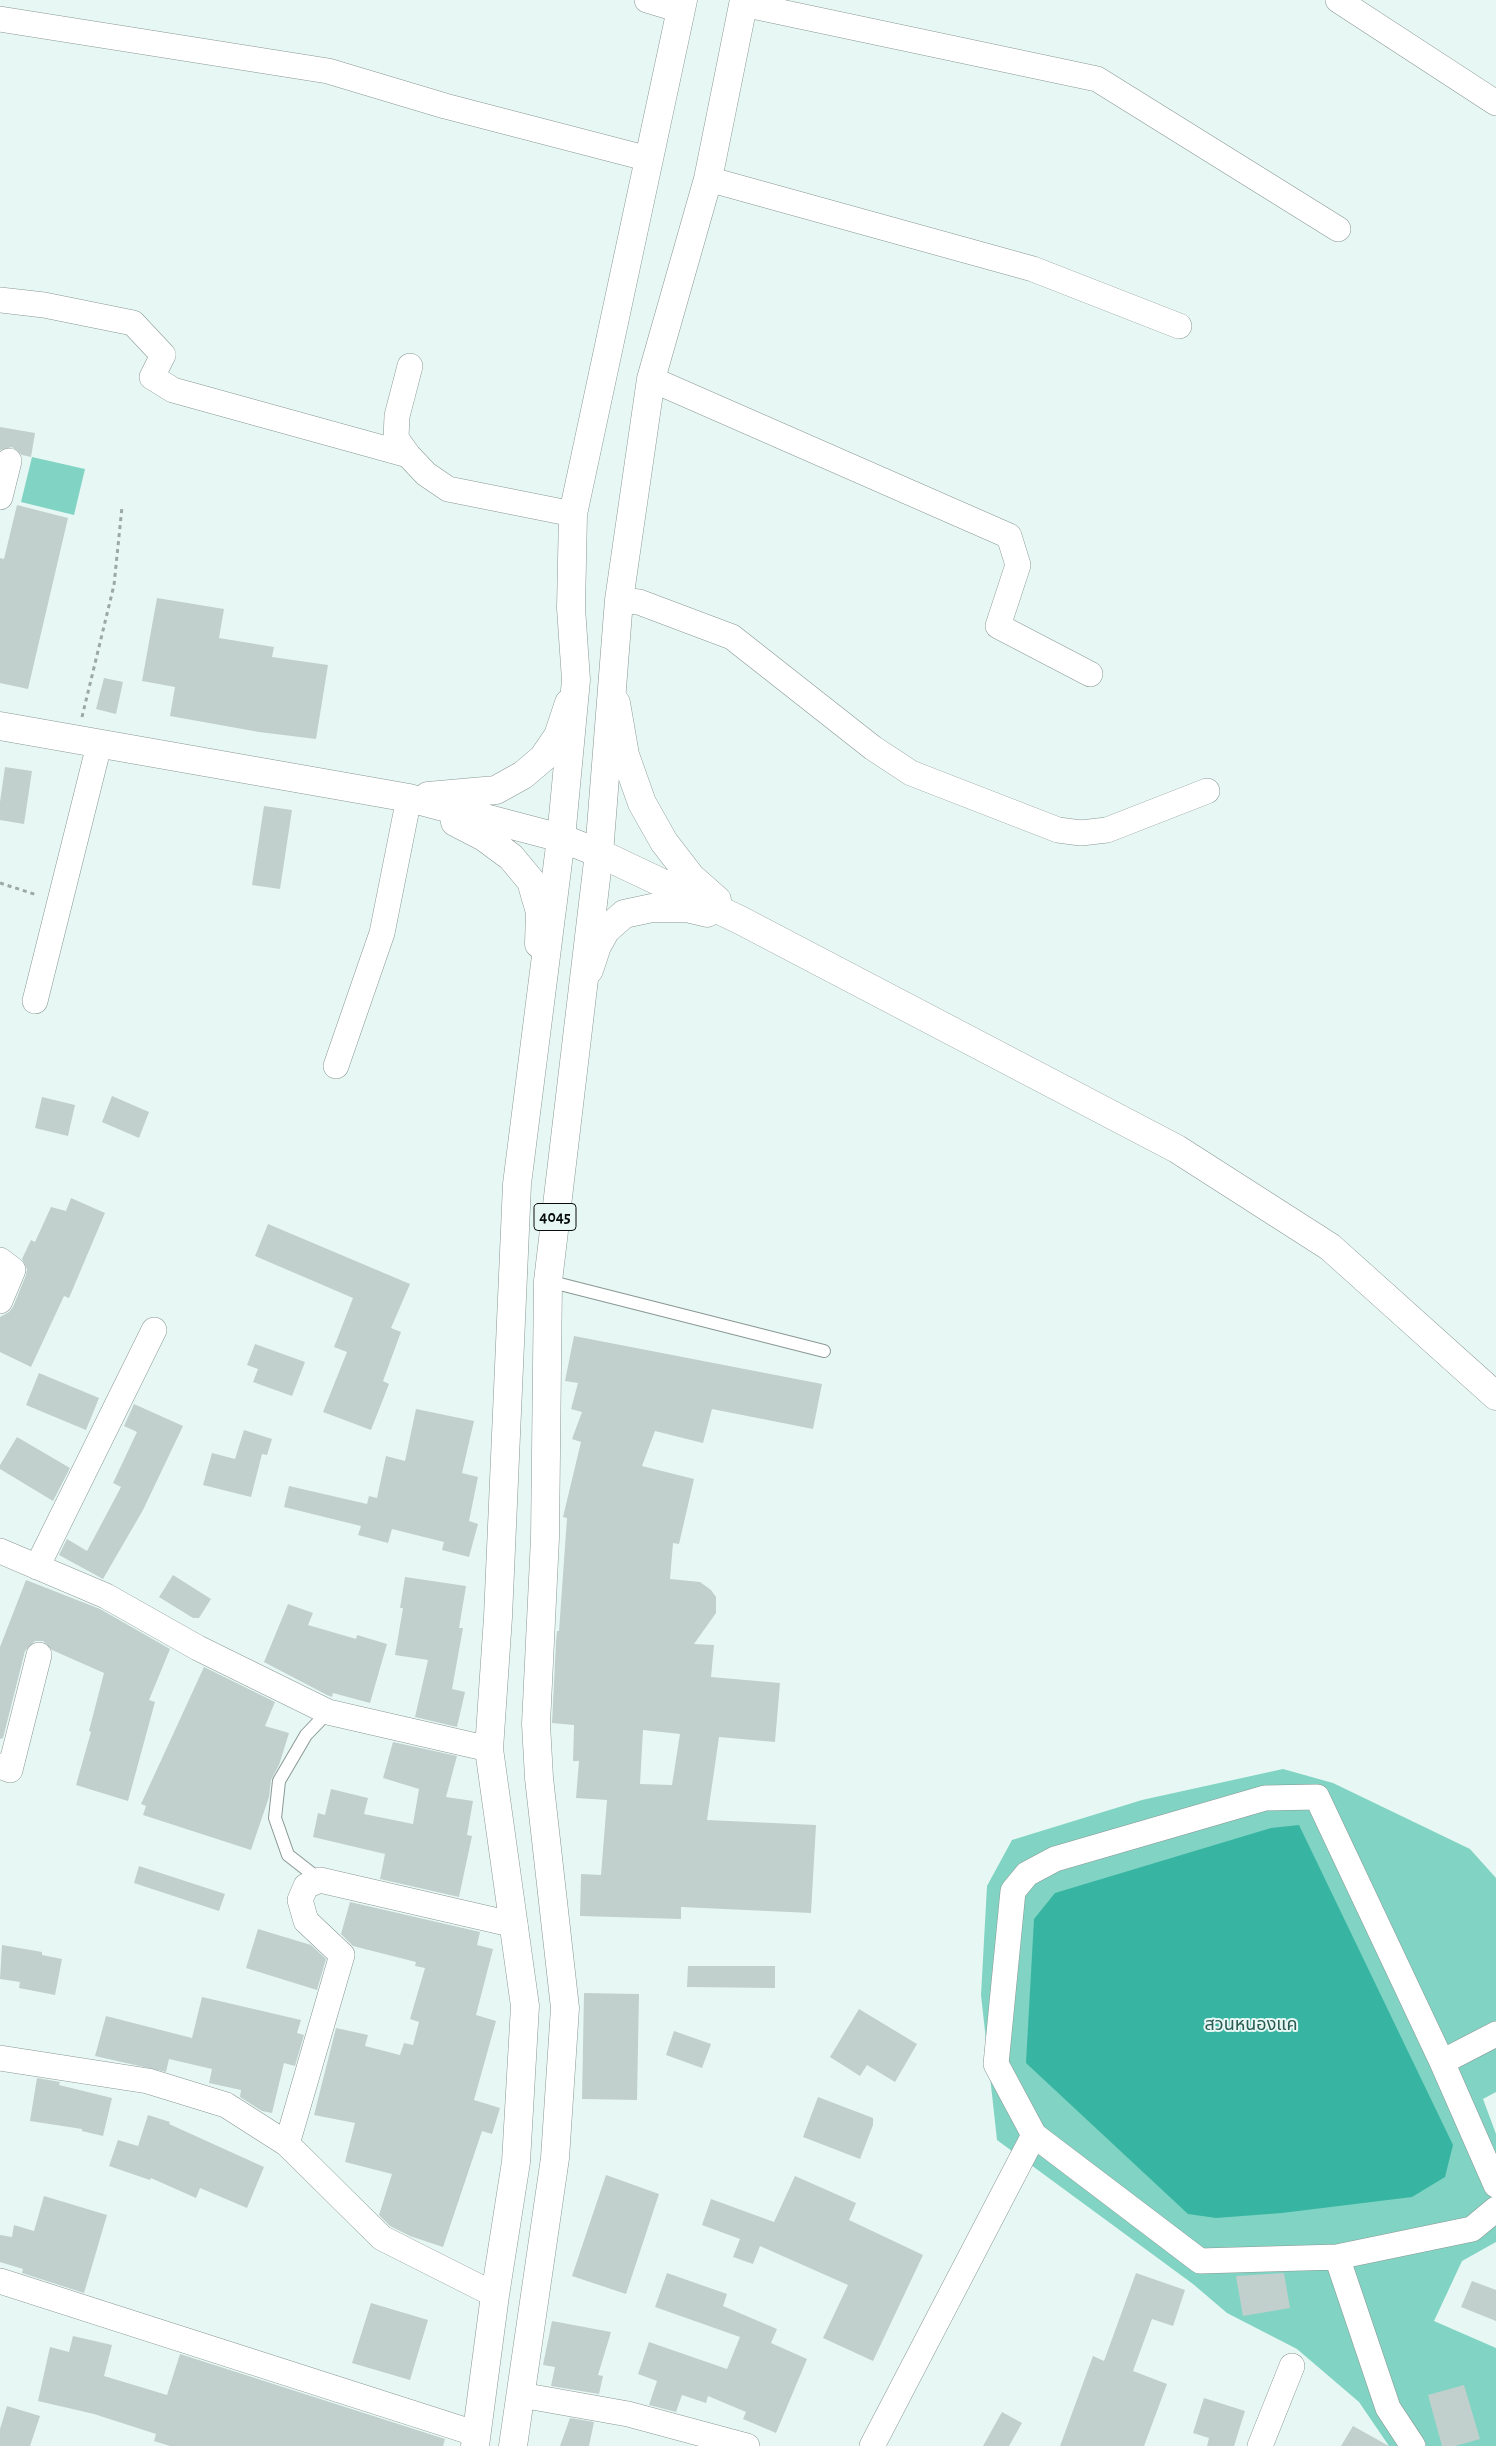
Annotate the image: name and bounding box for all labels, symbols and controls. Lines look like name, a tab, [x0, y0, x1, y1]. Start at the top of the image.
road number: 4045	[534, 1204, 576, 1230]
park label: สวนหนองแค	[1205, 2014, 1297, 2036]

